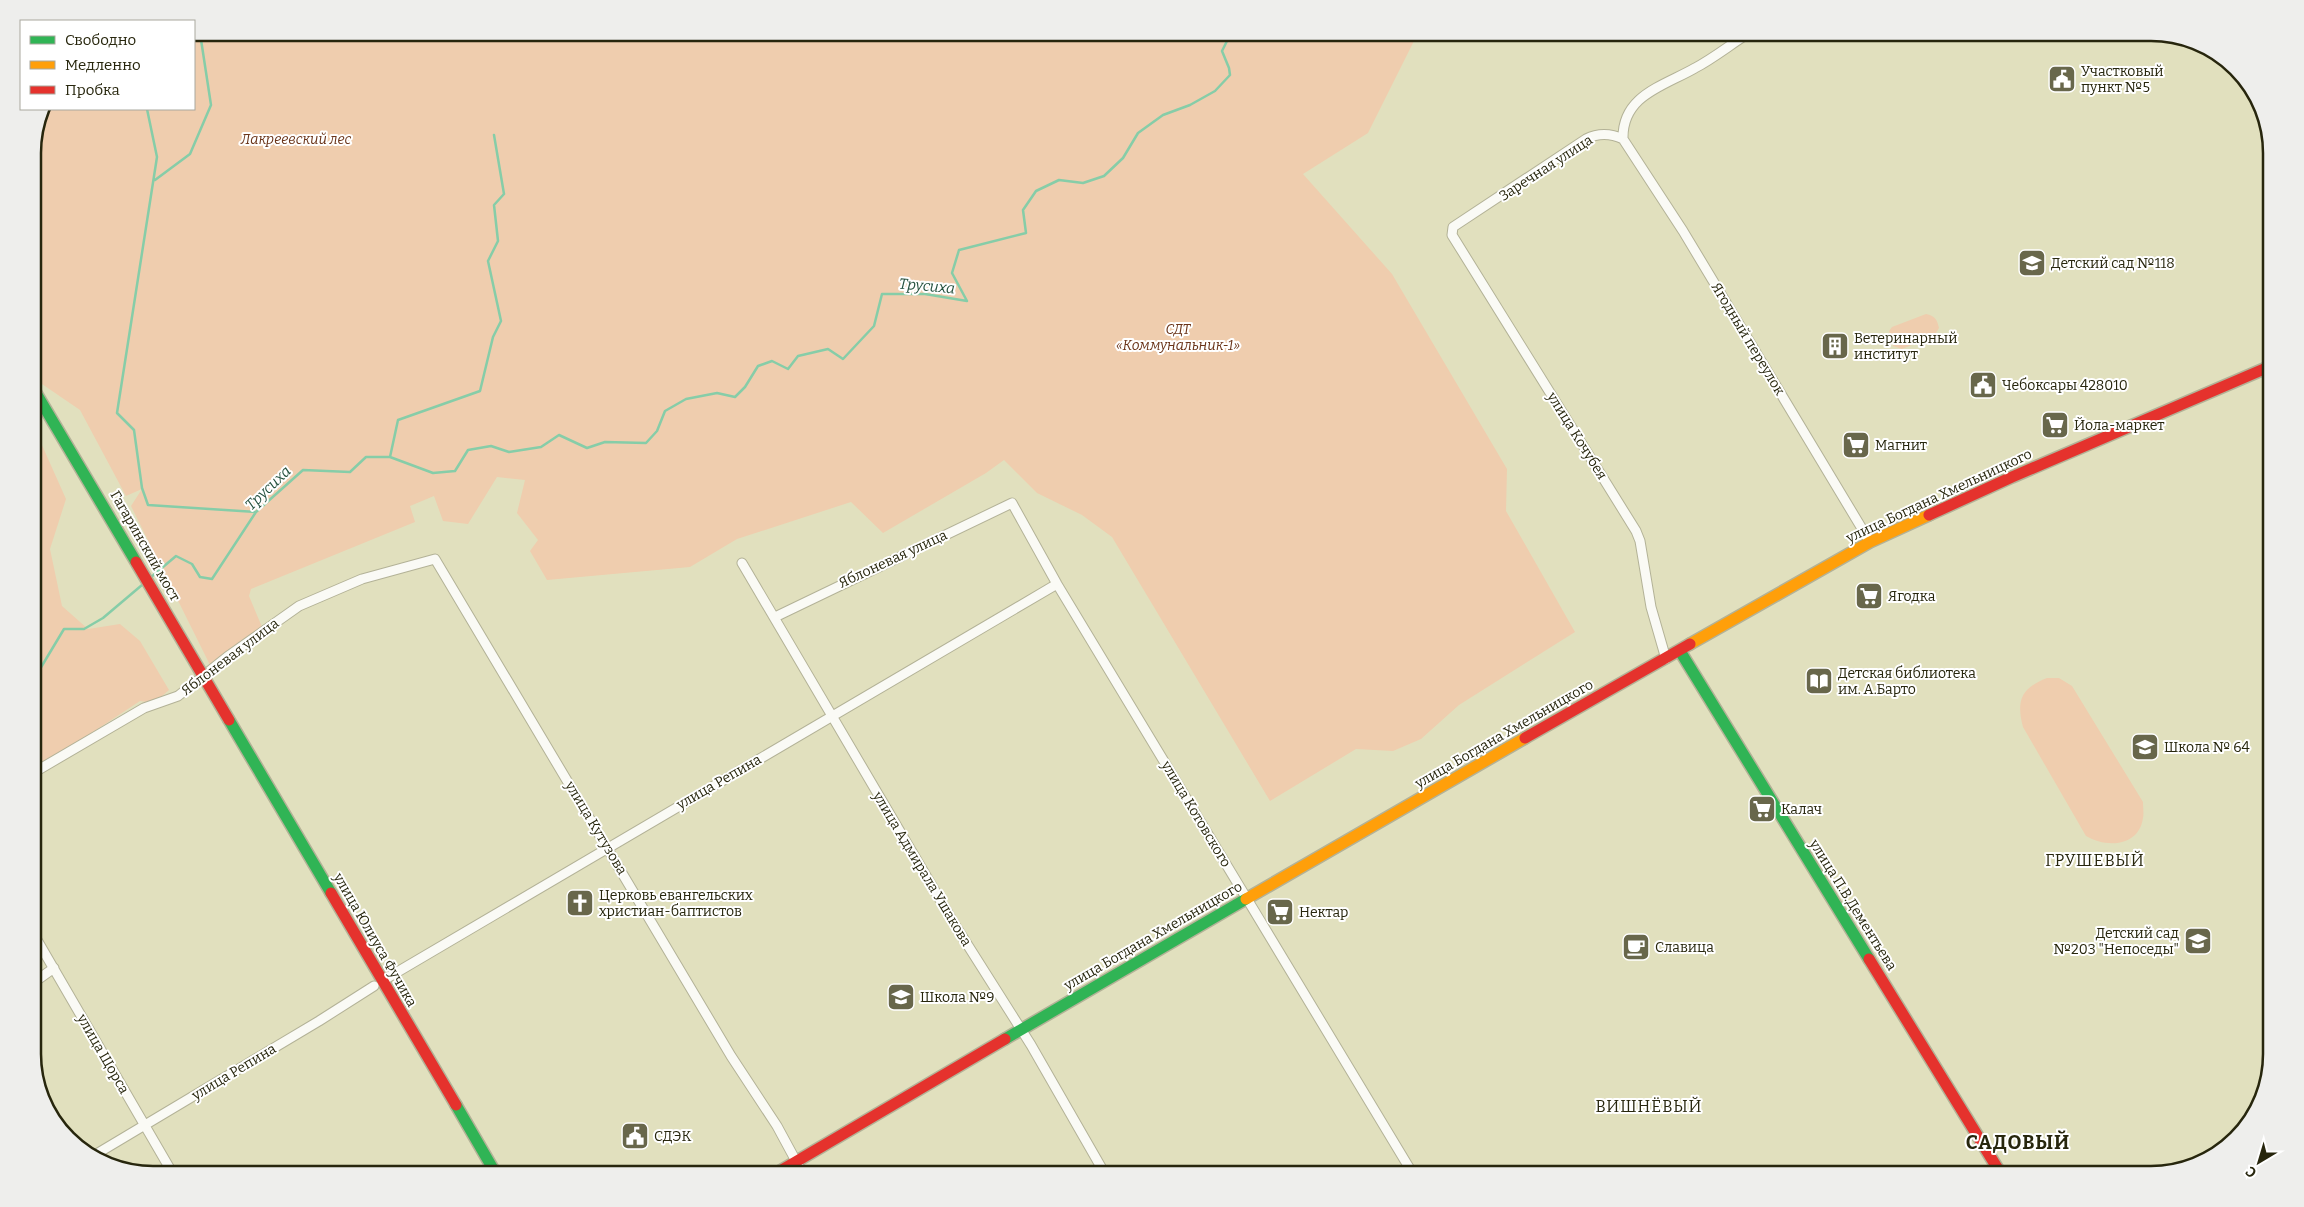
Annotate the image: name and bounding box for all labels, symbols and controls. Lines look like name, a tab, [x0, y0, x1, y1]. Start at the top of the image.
legend	[20, 20, 195, 110]
text: Свободно	[65, 31, 136, 49]
text: Медленно	[65, 56, 141, 74]
place label: Участковый пункт №5	[2081, 63, 2164, 96]
public building icon: Участковый пункт №5	[2047, 64, 2077, 94]
text: Пробка	[65, 81, 120, 99]
park label: Лакреевский лес	[240, 131, 351, 148]
street label: Заречная улица	[1496, 131, 1596, 205]
school or university icon: Детский сад №118	[2017, 248, 2047, 278]
place label: Детский сад №118	[2051, 255, 2175, 272]
water label: Трусиха	[898, 275, 956, 297]
street label: Ягодный переулок	[1708, 280, 1789, 399]
park label: СДТ «Коммунальник-1»	[1116, 321, 1240, 354]
place label: Ветеринарный институт	[1854, 330, 1958, 363]
building icon: Ветеринарный институт	[1820, 331, 1850, 361]
public building icon: Чебоксары 428010	[1968, 370, 1998, 400]
place label: Чебоксары 428010	[2002, 377, 2128, 394]
street label: улица Кочубея	[1543, 388, 1611, 483]
supermarket icon: Йола-маркет	[2040, 410, 2070, 440]
place label: Йола-маркет	[2074, 416, 2164, 434]
supermarket icon: Магнит	[1841, 430, 1871, 460]
place label: Магнит	[1875, 437, 1927, 454]
street label: улица Богдана Хмельницкого	[1843, 445, 2035, 547]
water label: Трусиха	[242, 462, 294, 514]
street label: Гагаринский мост	[107, 488, 183, 604]
street label: Яблоневая улица	[836, 526, 950, 592]
supermarket icon: Ягодка	[1854, 581, 1884, 611]
place label: Ягодка	[1888, 588, 1936, 605]
street label: Яблоневая улица	[178, 615, 282, 699]
place label: Детская библиотека им. А.Барто	[1838, 665, 1976, 698]
library icon: Детская библиотека им. А.Барто	[1804, 666, 1834, 696]
street label: улица Богдана Хмельницкого	[1411, 676, 1596, 793]
school or university icon: Школа № 64	[2130, 732, 2160, 762]
place label: Школа № 64	[2164, 739, 2250, 756]
street label: улица Репина	[673, 751, 765, 814]
street label: улица Котовского	[1157, 757, 1234, 870]
street label: улица Кутузова	[561, 777, 631, 878]
street label: улица Адмирала Ушакова	[868, 788, 975, 950]
supermarket icon: Калач	[1747, 794, 1777, 824]
place label: Калач	[1781, 801, 1822, 818]
street label: улица П.В.Дементьева	[1805, 835, 1900, 974]
district label: ГРУШЕВЫЙ	[2045, 850, 2145, 870]
street label: улица Юлиуса Фучика	[329, 869, 420, 1010]
street label: улица Богдана Хмельницкого	[1060, 878, 1245, 995]
place label: Церковь евангельских христиан-баптистов	[599, 887, 753, 920]
church icon: Церковь евангельских христиан-баптистов	[565, 888, 595, 918]
supermarket icon: Нектар	[1265, 897, 1295, 927]
place label: Нектар	[1299, 904, 1348, 921]
place label: Детский сад №203 "Непоседы"	[2053, 925, 2180, 958]
school or university icon: Детский сад №203 "Непоседы"	[2183, 926, 2213, 956]
cafe icon: Славица	[1621, 932, 1651, 962]
place label: Славица	[1655, 939, 1714, 956]
school or university icon: Школа №9	[886, 982, 916, 1012]
place label: Школа №9	[920, 989, 995, 1006]
street label: улица Щорса	[73, 1010, 133, 1097]
street label: улица Репина	[188, 1040, 279, 1104]
district label: ВИШНЁВЫЙ	[1595, 1096, 1703, 1116]
public building icon: СДЭК	[620, 1121, 650, 1151]
place label: СДЭК	[654, 1128, 691, 1145]
district label: САДОВЫЙ	[1966, 1130, 2070, 1154]
north arrow	[2234, 1137, 2284, 1187]
text: С	[2242, 1162, 2260, 1181]

